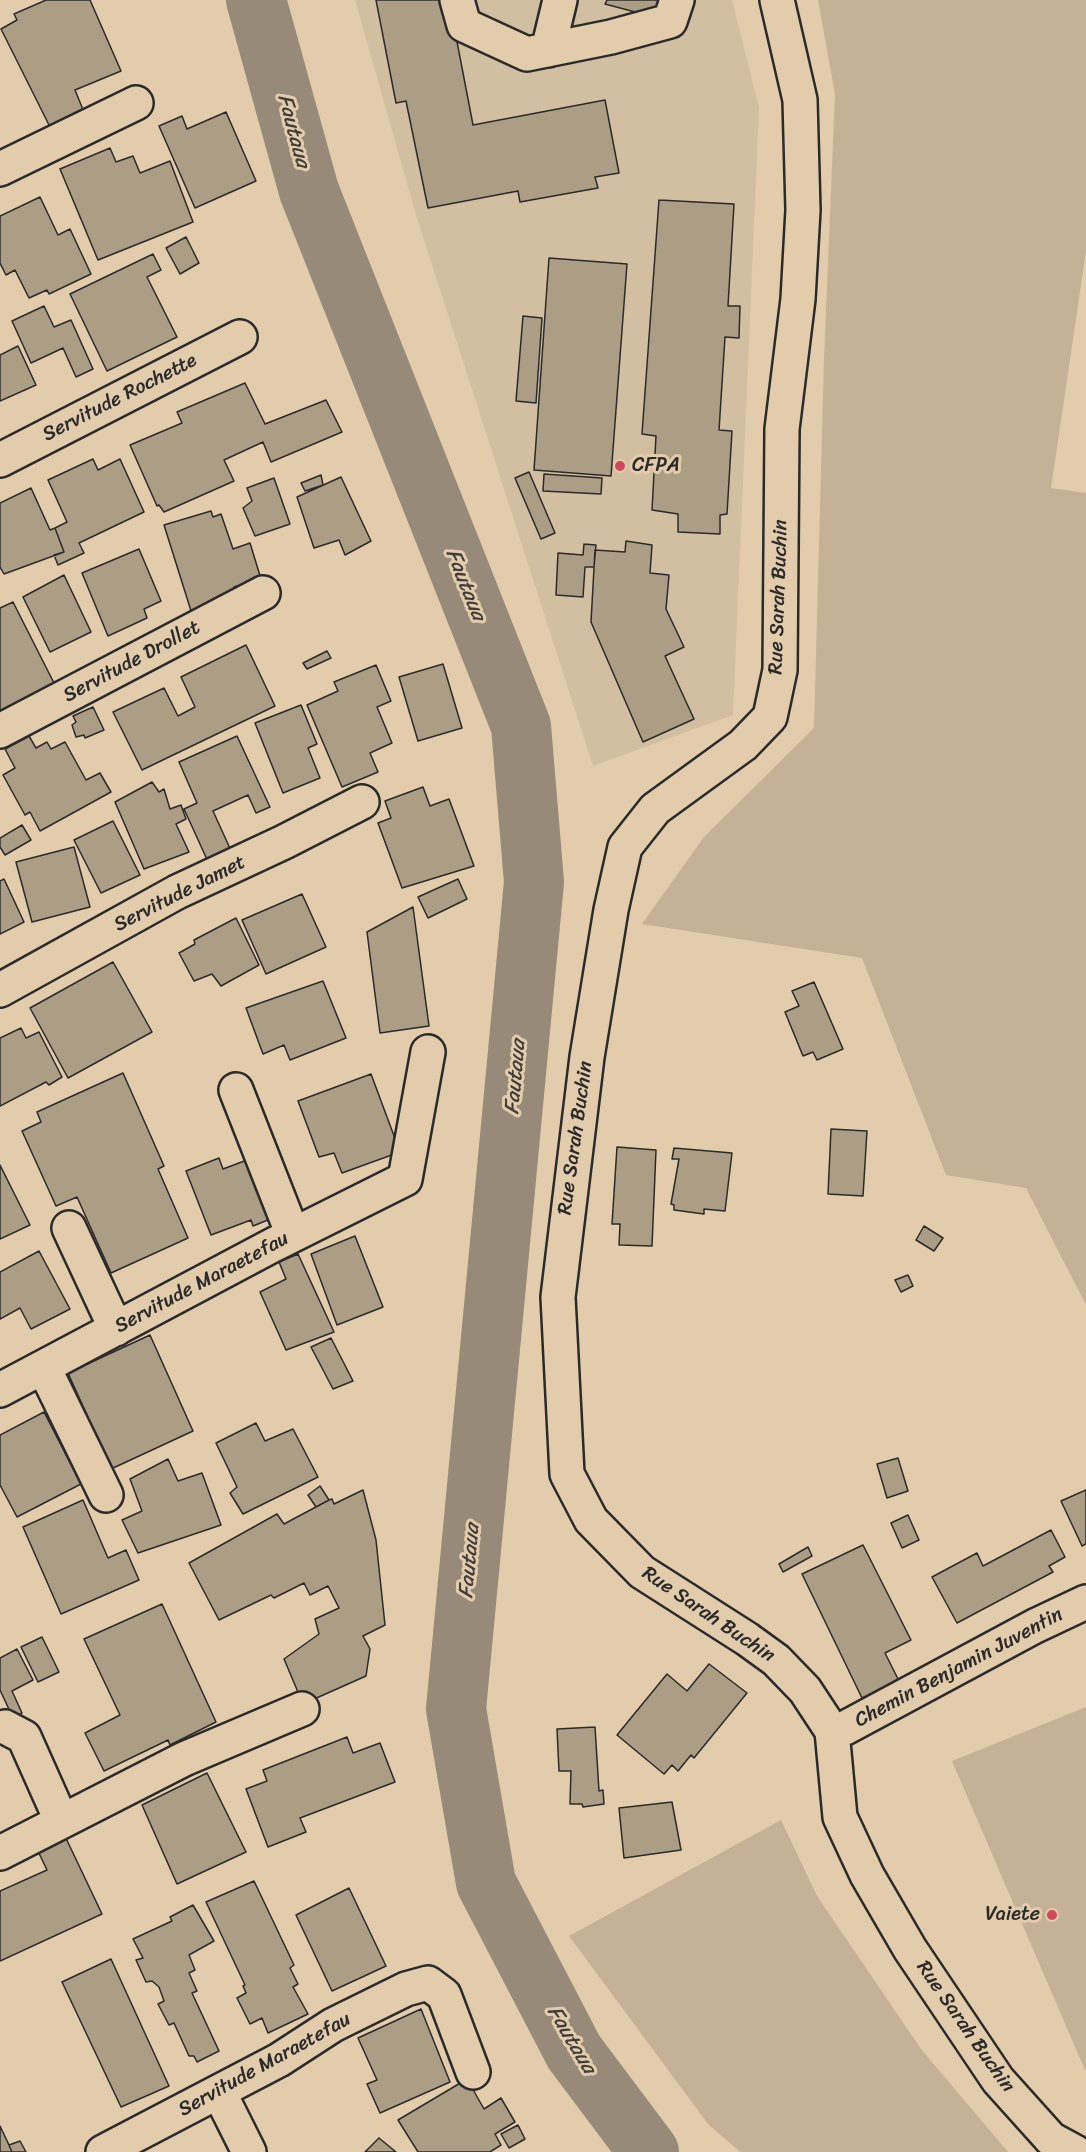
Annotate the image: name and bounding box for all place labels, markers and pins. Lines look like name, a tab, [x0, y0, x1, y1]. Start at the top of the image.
place label: CFPA	[632, 454, 680, 478]
marker: CFPA	[613, 459, 627, 473]
place label: Vaiete	[985, 1903, 1040, 1927]
marker: Vaiete	[1045, 1908, 1059, 1922]

